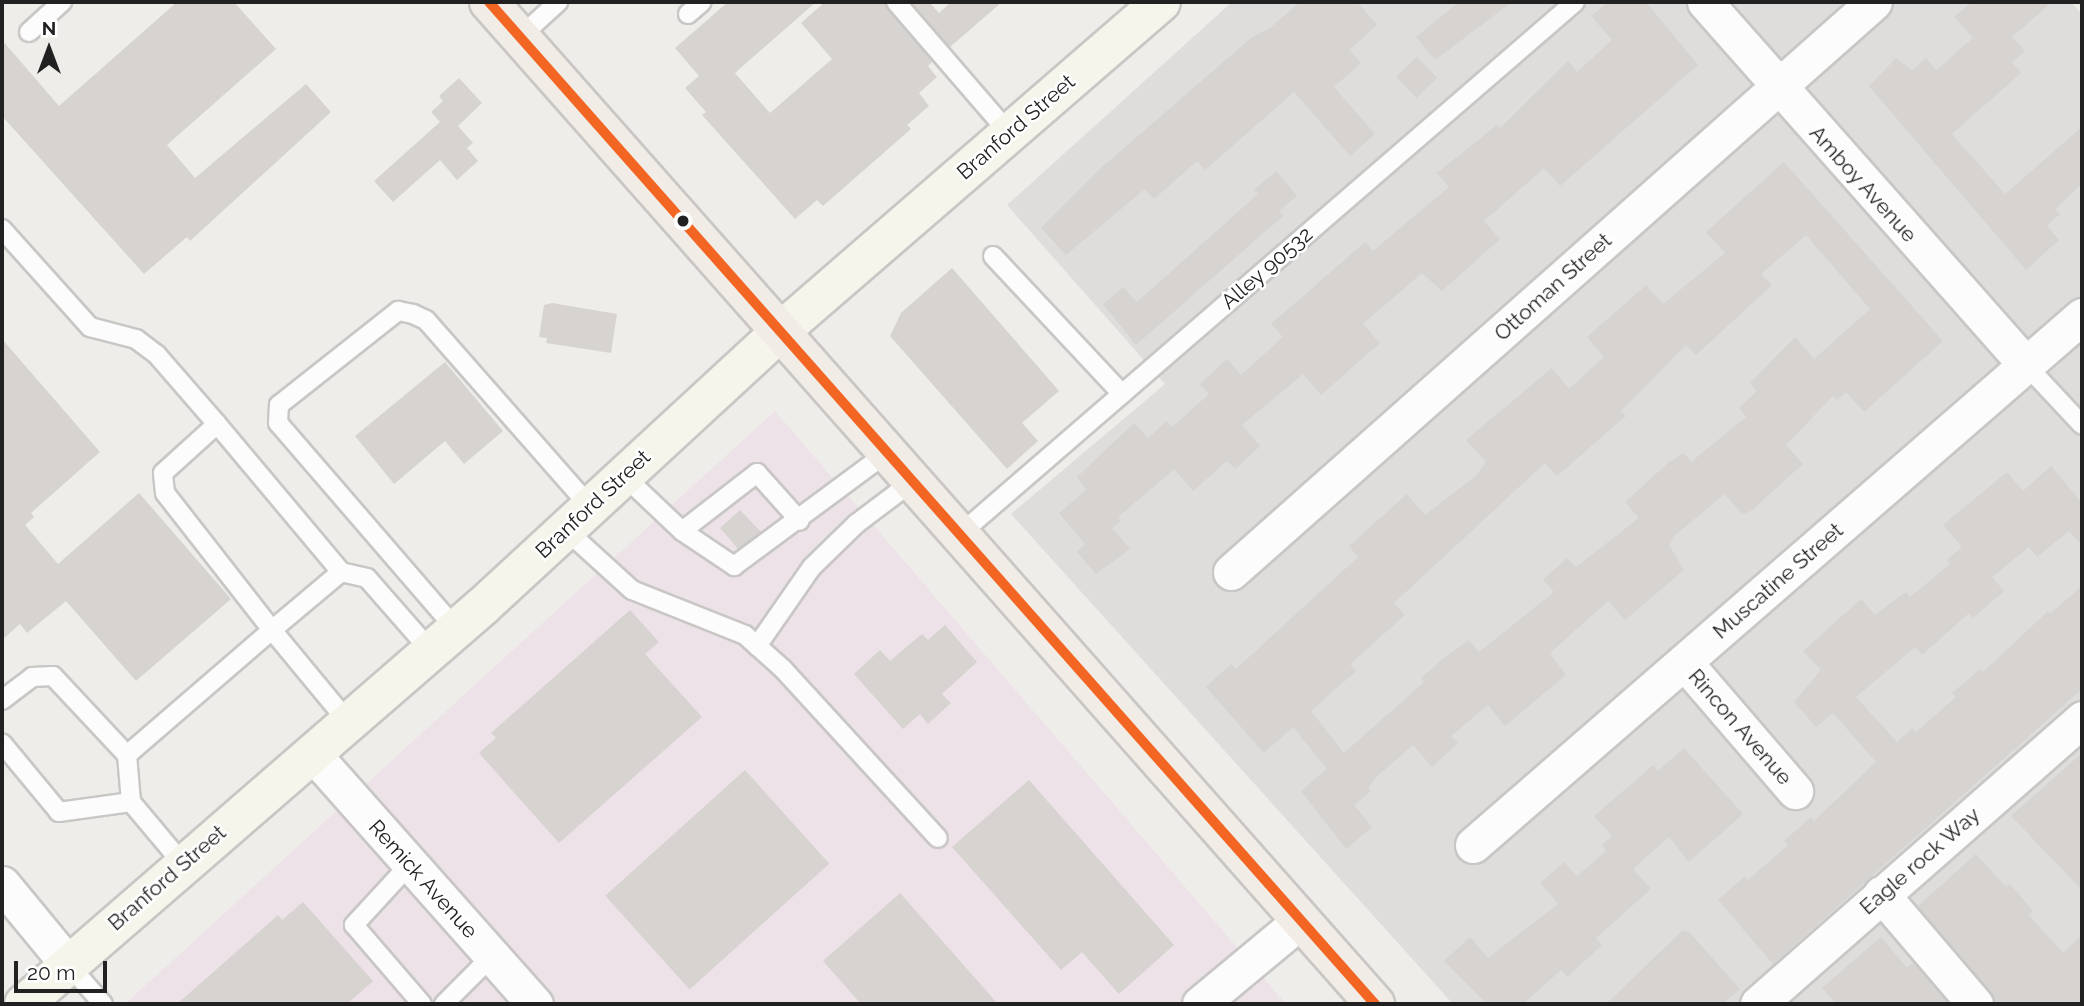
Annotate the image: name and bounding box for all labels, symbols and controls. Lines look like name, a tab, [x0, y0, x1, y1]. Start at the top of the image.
north arrow	[14, 14, 84, 84]
text: N	[42, 17, 56, 39]
street label: Branford Street	[952, 69, 1080, 185]
street label: Amboy Avenue	[1804, 120, 1922, 248]
unlabelled marker	[676, 214, 690, 228]
street label: Alley 90532	[1216, 221, 1318, 315]
street label: Ottoman Street	[1489, 228, 1617, 346]
street label: Branford Street	[530, 444, 656, 564]
street label: Muscatine Street	[1708, 518, 1848, 644]
street label: Rincon Avenue	[1683, 664, 1797, 790]
street label: Eagle rock Way	[1855, 802, 1985, 920]
street label: Remick Avenue	[363, 814, 483, 944]
street label: Branford Street	[103, 820, 231, 936]
scale bar	[18, 946, 110, 990]
text: 20 m	[27, 960, 75, 985]

